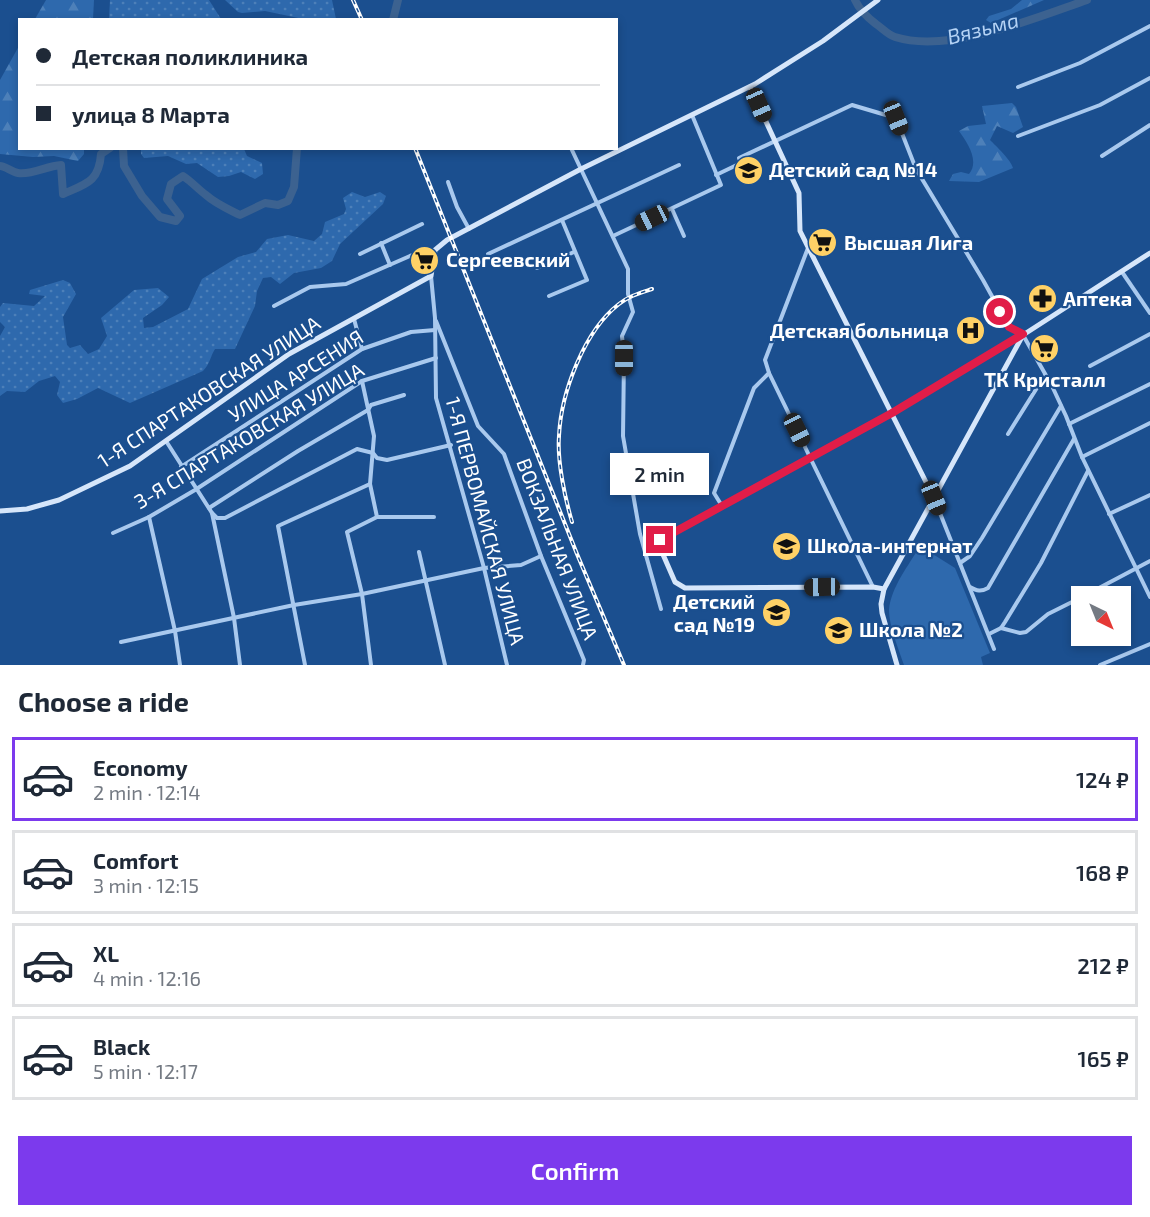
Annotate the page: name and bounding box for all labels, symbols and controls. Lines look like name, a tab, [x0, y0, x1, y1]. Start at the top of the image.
water label: Вязьма	[944, 7, 1021, 49]
text: Детская поликлиника	[72, 43, 308, 69]
car	[743, 85, 775, 125]
car	[881, 98, 911, 138]
text: улица 8 Марта	[72, 101, 230, 127]
school or university icon: Детский сад №14	[732, 154, 764, 186]
place label: Детский сад №14	[769, 157, 938, 181]
car	[632, 202, 672, 234]
supermarket icon: Высшая Лига	[807, 227, 839, 259]
place label: Высшая Лига	[844, 230, 973, 254]
supermarket icon: Сергеевский	[409, 244, 441, 276]
place label: Сергеевский	[446, 247, 570, 271]
pharmacy icon: Аптека	[1026, 283, 1058, 315]
place label: Аптека	[1063, 286, 1132, 310]
route start	[986, 298, 1013, 325]
street label: 1-Я СПАРТАКОВСКАЯ УЛИЦА	[93, 310, 325, 472]
hospital icon: Детская больница	[954, 315, 986, 347]
place label: Детская больница	[770, 318, 949, 342]
street label: УЛИЦА АРСЕНИЯ	[224, 324, 367, 426]
supermarket icon: ТК Кристалл	[1029, 333, 1061, 365]
car	[615, 340, 633, 376]
street label: 3-Я СПАРТАКОВСКАЯ УЛИЦА	[129, 357, 368, 513]
place label: ТК Кристалл	[984, 367, 1106, 391]
street label: 1-Я ПЕРВОМАЙСКАЯ УЛИЦА	[441, 394, 531, 648]
car	[781, 410, 813, 450]
callout: 2 min	[610, 453, 710, 495]
street label: ВОКЗАЛЬНАЯ УЛИЦА	[512, 455, 604, 643]
text: 2 min	[634, 462, 685, 486]
car	[919, 478, 949, 518]
route end	[646, 526, 673, 553]
school or university icon: Школа-интернат	[770, 530, 802, 562]
place label: Школа-интернат	[807, 533, 973, 557]
car	[804, 578, 840, 596]
north arrow	[1071, 586, 1131, 646]
map controls	[1071, 586, 1131, 646]
place label: Детский сад №19	[673, 589, 755, 636]
school or university icon: Детский сад №19	[760, 597, 792, 629]
school or university icon: Школа №2	[822, 614, 854, 646]
place label: Школа №2	[859, 617, 963, 641]
text: Choose a ride	[18, 685, 189, 717]
icon: car	[21, 752, 75, 806]
text: Economy	[93, 754, 188, 780]
text: 124 ₽	[1076, 766, 1129, 792]
text: 2 min · 12:14	[93, 780, 201, 804]
icon: car	[21, 845, 75, 899]
text: Comfort	[93, 847, 178, 873]
text: 168 ₽	[1076, 859, 1129, 885]
text: 3 min · 12:15	[93, 873, 199, 897]
icon: car	[21, 938, 75, 992]
text: XL	[93, 940, 119, 966]
text: 212 ₽	[1077, 952, 1129, 978]
text: 4 min · 12:16	[93, 966, 201, 990]
icon: car	[21, 1031, 75, 1085]
text: Black	[93, 1033, 150, 1059]
text: 165 ₽	[1078, 1045, 1129, 1071]
text: 5 min · 12:17	[93, 1059, 198, 1083]
button: Confirm	[18, 1136, 1132, 1205]

